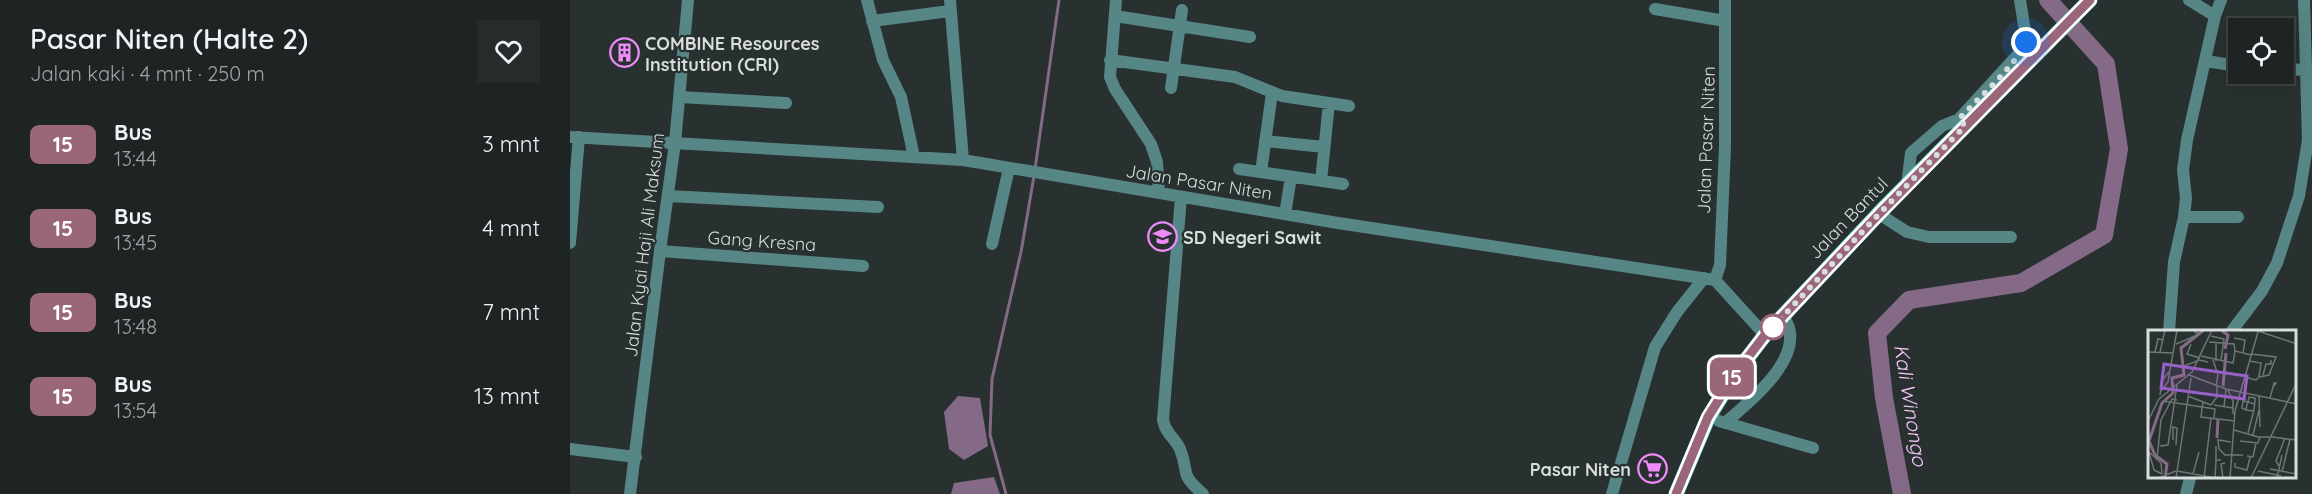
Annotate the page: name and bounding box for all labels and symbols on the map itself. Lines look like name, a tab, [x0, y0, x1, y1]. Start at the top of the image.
your location	[2011, 27, 2041, 57]
place label: COMBINE Resources Institution (CRI)	[645, 32, 820, 76]
building icon: COMBINE Resources Institution (CRI)	[608, 37, 640, 69]
street label: Jalan Pasar Niten	[1692, 66, 1720, 214]
street label: Jalan Kyai Haji Ali Maksum	[619, 132, 669, 358]
street label: Jalan Pasar Niten	[1124, 159, 1274, 205]
street label: Jalan Bantul	[1803, 172, 1893, 264]
school or university icon: SD Negeri Sawit	[1146, 221, 1178, 253]
street label: Gang Kresna	[707, 226, 817, 256]
place label: SD Negeri Sawit	[1183, 226, 1322, 249]
unlabelled marker	[1760, 314, 1786, 340]
inset map	[2148, 330, 2297, 479]
water label: Kali Winongo	[1889, 342, 1933, 469]
line badge: 15	[1705, 358, 1759, 397]
supermarket icon: Pasar Niten	[1636, 453, 1668, 485]
place label: Pasar Niten	[1530, 458, 1631, 481]

